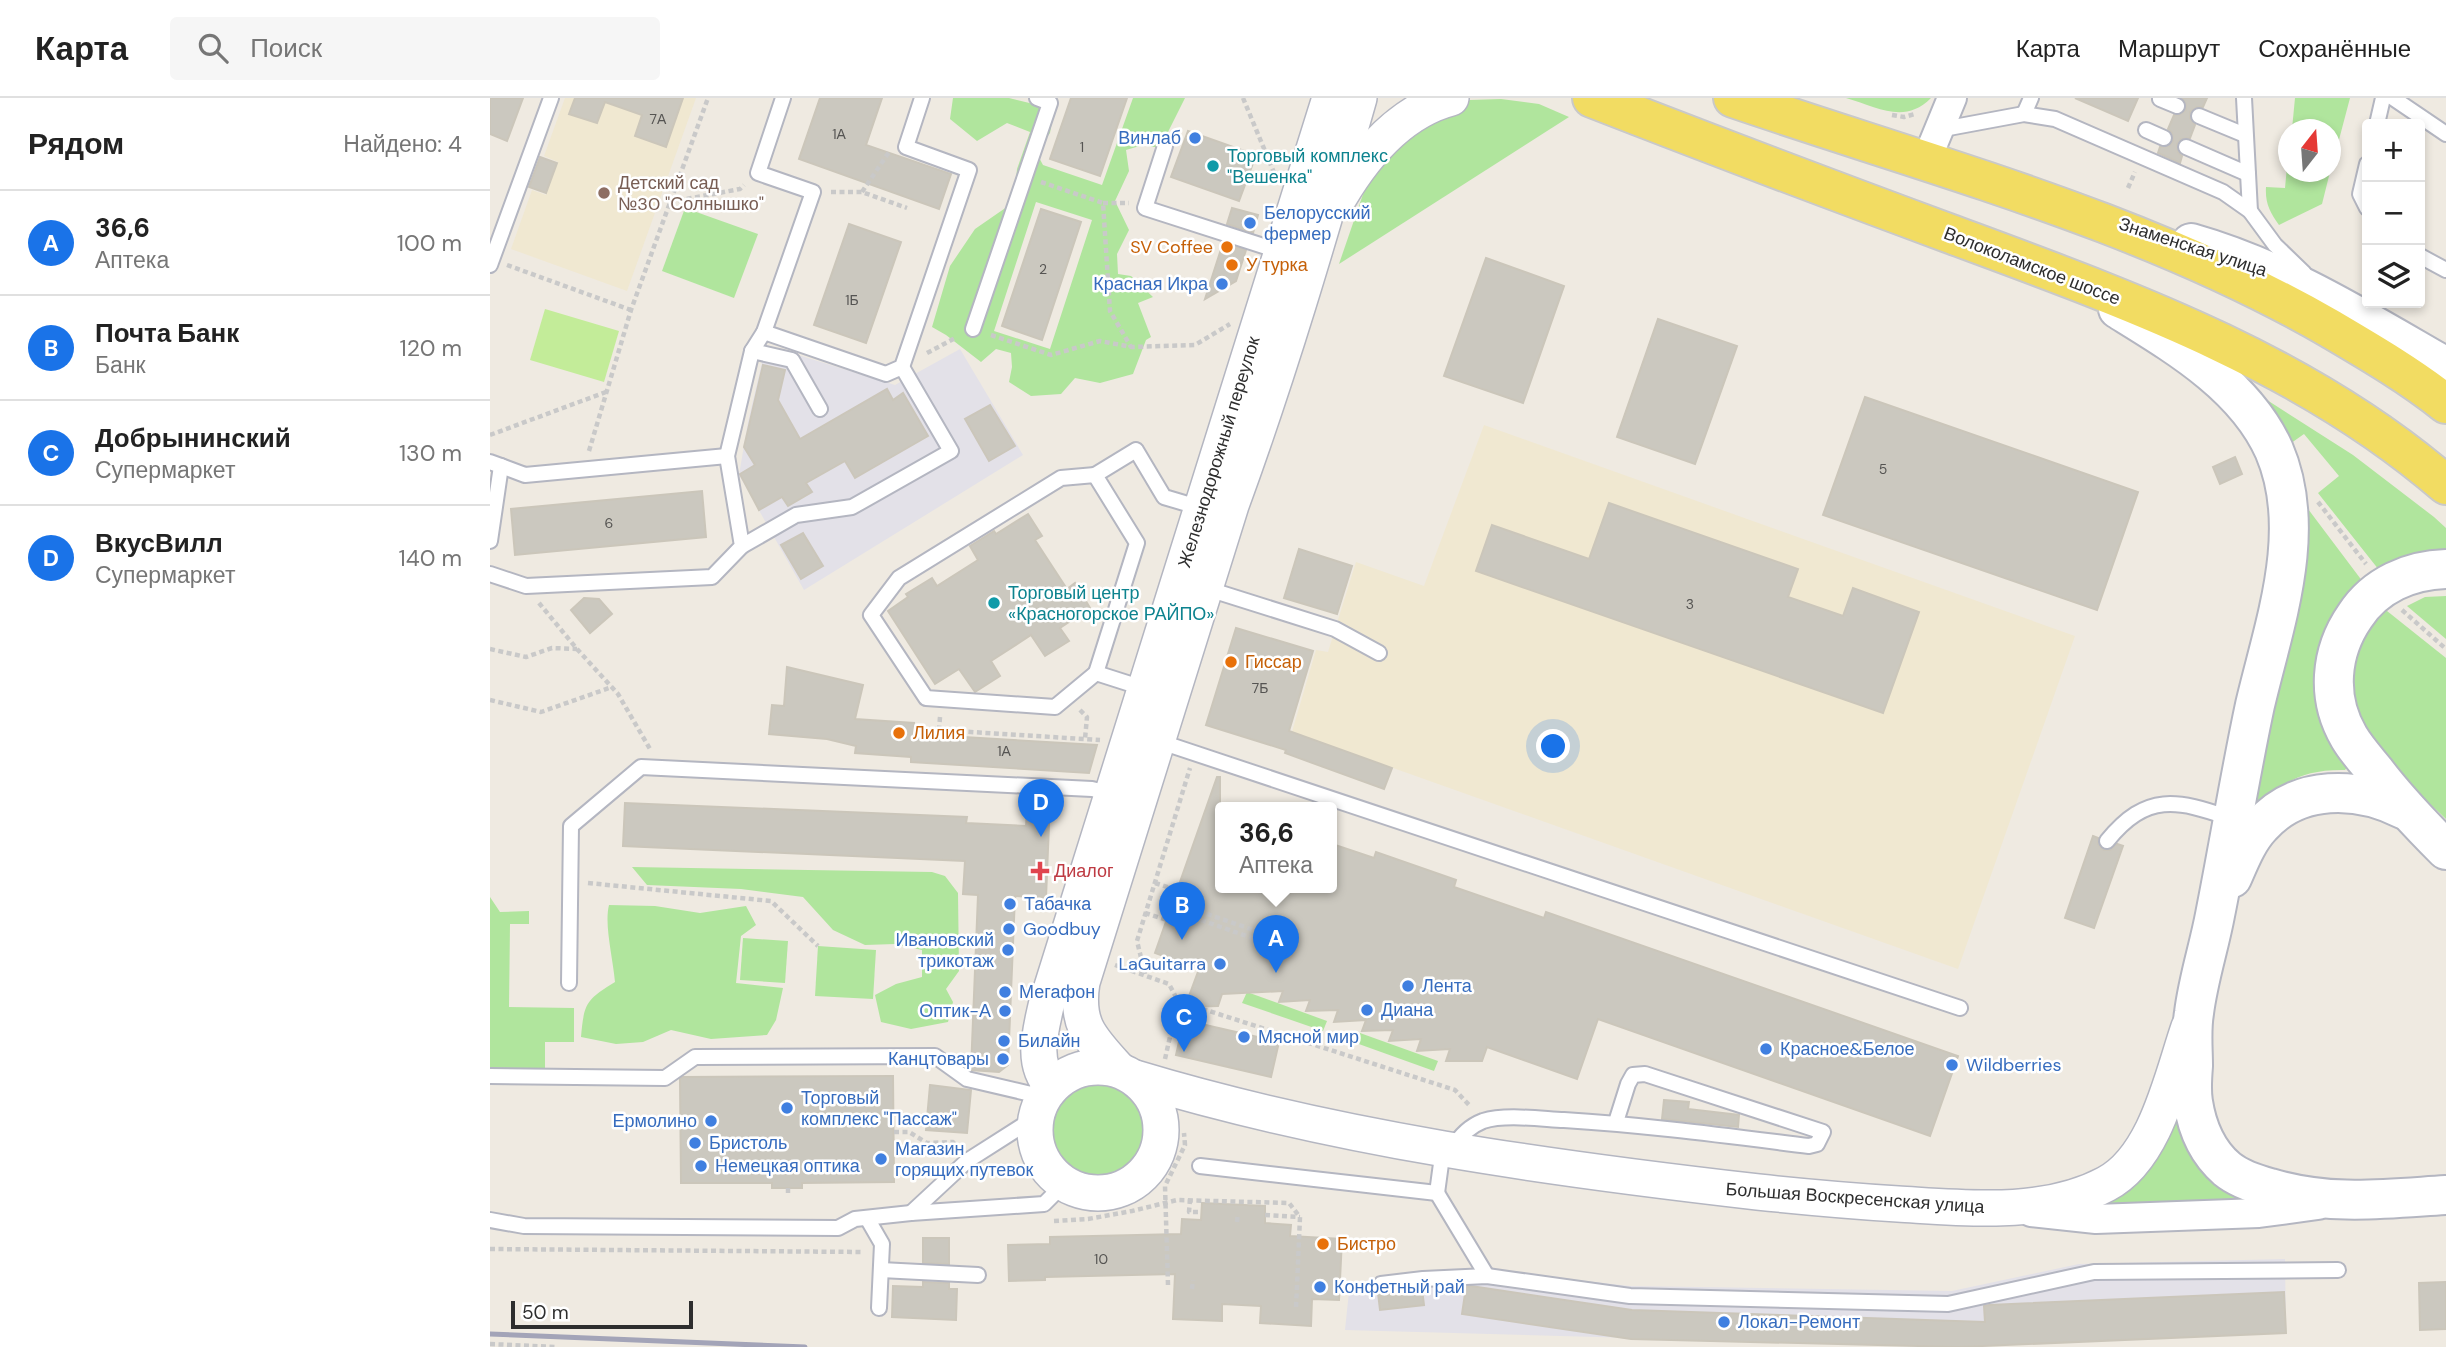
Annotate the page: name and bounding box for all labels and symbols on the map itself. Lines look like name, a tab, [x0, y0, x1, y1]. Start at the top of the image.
house number: 7А	[650, 110, 667, 128]
north arrow	[2278, 119, 2341, 182]
house number: 1А	[832, 125, 847, 143]
place label: Винлаб	[1118, 126, 1181, 150]
marker: Винлаб	[1187, 130, 1203, 146]
house number: 1	[1080, 138, 1084, 156]
place label: Торговый комплекс "Вешенка"	[1227, 144, 1388, 189]
marker: Торговый комплекс "Вешенка"	[1205, 158, 1221, 174]
place label: Детский сад №30 "Солнышко"	[618, 171, 764, 216]
marker: Детский сад №30 "Солнышко"	[596, 185, 612, 201]
place label: Белорусский фермер	[1264, 201, 1371, 246]
street label: Знаменская улица	[2116, 212, 2271, 283]
marker: Белорусский фермер	[1242, 215, 1258, 231]
street label: Волоколамское шоссе	[1940, 221, 2124, 311]
place label: SV Coffee	[1130, 235, 1213, 259]
marker: SV Coffee	[1219, 239, 1235, 255]
place label: У турка	[1246, 253, 1309, 277]
marker: У турка	[1224, 257, 1240, 273]
house number: 2	[1039, 260, 1047, 278]
place label: Красная Икра	[1093, 272, 1209, 296]
marker: Красная Икра	[1214, 276, 1230, 292]
house number: 1Б	[845, 291, 859, 309]
street label: Железнодорожный переулок	[1172, 333, 1266, 571]
house number: 5	[1879, 460, 1887, 478]
house number: 6	[605, 514, 613, 532]
place label: Торговый центр «Красногорское РАЙПО»	[1008, 581, 1215, 626]
marker: Торговый центр «Красногорское РАЙПО»	[986, 595, 1002, 611]
house number: 3	[1686, 595, 1694, 613]
place label: Гиссар	[1245, 650, 1302, 674]
marker: Гиссар	[1223, 654, 1239, 670]
house number: 7Б	[1252, 679, 1268, 697]
place label: Лилия	[913, 721, 965, 745]
marker: Лилия	[891, 725, 907, 741]
your location	[1536, 729, 1570, 763]
house number: 1А	[997, 742, 1012, 760]
pin: D	[1018, 779, 1064, 837]
place label: Диалог	[1054, 859, 1114, 883]
marker: Диалог	[1032, 863, 1048, 879]
pin: B	[1159, 882, 1205, 940]
place label: Табачка	[1024, 892, 1092, 916]
marker: Табачка	[1002, 896, 1018, 912]
pin: A	[1253, 915, 1299, 973]
place label: Goodbuy	[1023, 917, 1101, 941]
marker: Goodbuy	[1001, 921, 1017, 937]
place label: Ивановский трикотаж	[895, 928, 994, 973]
marker: Ивановский трикотаж	[1000, 942, 1016, 958]
place label: LaGuitarra	[1118, 952, 1206, 976]
marker: LaGuitarra	[1212, 956, 1228, 972]
place label: Лента	[1422, 974, 1473, 998]
marker: Лента	[1400, 978, 1416, 994]
place label: Мегафон	[1019, 980, 1095, 1004]
marker: Мегафон	[997, 984, 1013, 1000]
pin: C	[1161, 994, 1207, 1052]
place label: Диана	[1381, 998, 1434, 1022]
place label: Оптик-А	[919, 999, 991, 1023]
marker: Диана	[1359, 1002, 1375, 1018]
marker: Оптик-А	[997, 1003, 1013, 1019]
place label: Мясной мир	[1258, 1025, 1359, 1049]
place label: Билайн	[1018, 1029, 1080, 1053]
marker: Мясной мир	[1236, 1029, 1252, 1045]
marker: Билайн	[996, 1033, 1012, 1049]
place label: Красное&Белое	[1780, 1037, 1915, 1061]
marker: Красное&Белое	[1758, 1041, 1774, 1057]
place label: Канцтовары	[888, 1047, 989, 1071]
marker: Канцтовары	[995, 1051, 1011, 1067]
place label: Wildberries	[1966, 1053, 2061, 1077]
marker: Wildberries	[1944, 1057, 1960, 1073]
place label: Торговый комплекс "Пассаж"	[801, 1086, 957, 1131]
marker: Торговый комплекс "Пассаж"	[779, 1100, 795, 1116]
place label: Ермолино	[612, 1109, 697, 1133]
marker: Ермолино	[703, 1113, 719, 1129]
place label: Бристоль	[709, 1131, 787, 1155]
marker: Бристоль	[687, 1135, 703, 1151]
place label: Магазин горящих путевок	[895, 1137, 1034, 1182]
marker: Магазин горящих путевок	[873, 1151, 889, 1167]
place label: Немецкая оптика	[715, 1154, 861, 1178]
marker: Немецкая оптика	[693, 1158, 709, 1174]
street label: Большая Воскресенская улица	[1725, 1177, 1986, 1219]
place label: Бистро	[1337, 1232, 1396, 1256]
marker: Бистро	[1315, 1236, 1331, 1252]
house number: 10	[1094, 1250, 1108, 1268]
place label: Конфетный рай	[1334, 1275, 1465, 1299]
marker: Конфетный рай	[1312, 1279, 1328, 1295]
scale bar	[511, 1298, 693, 1330]
place label: Локал-Ремонт	[1738, 1310, 1860, 1334]
marker: Локал-Ремонт	[1716, 1314, 1732, 1330]

